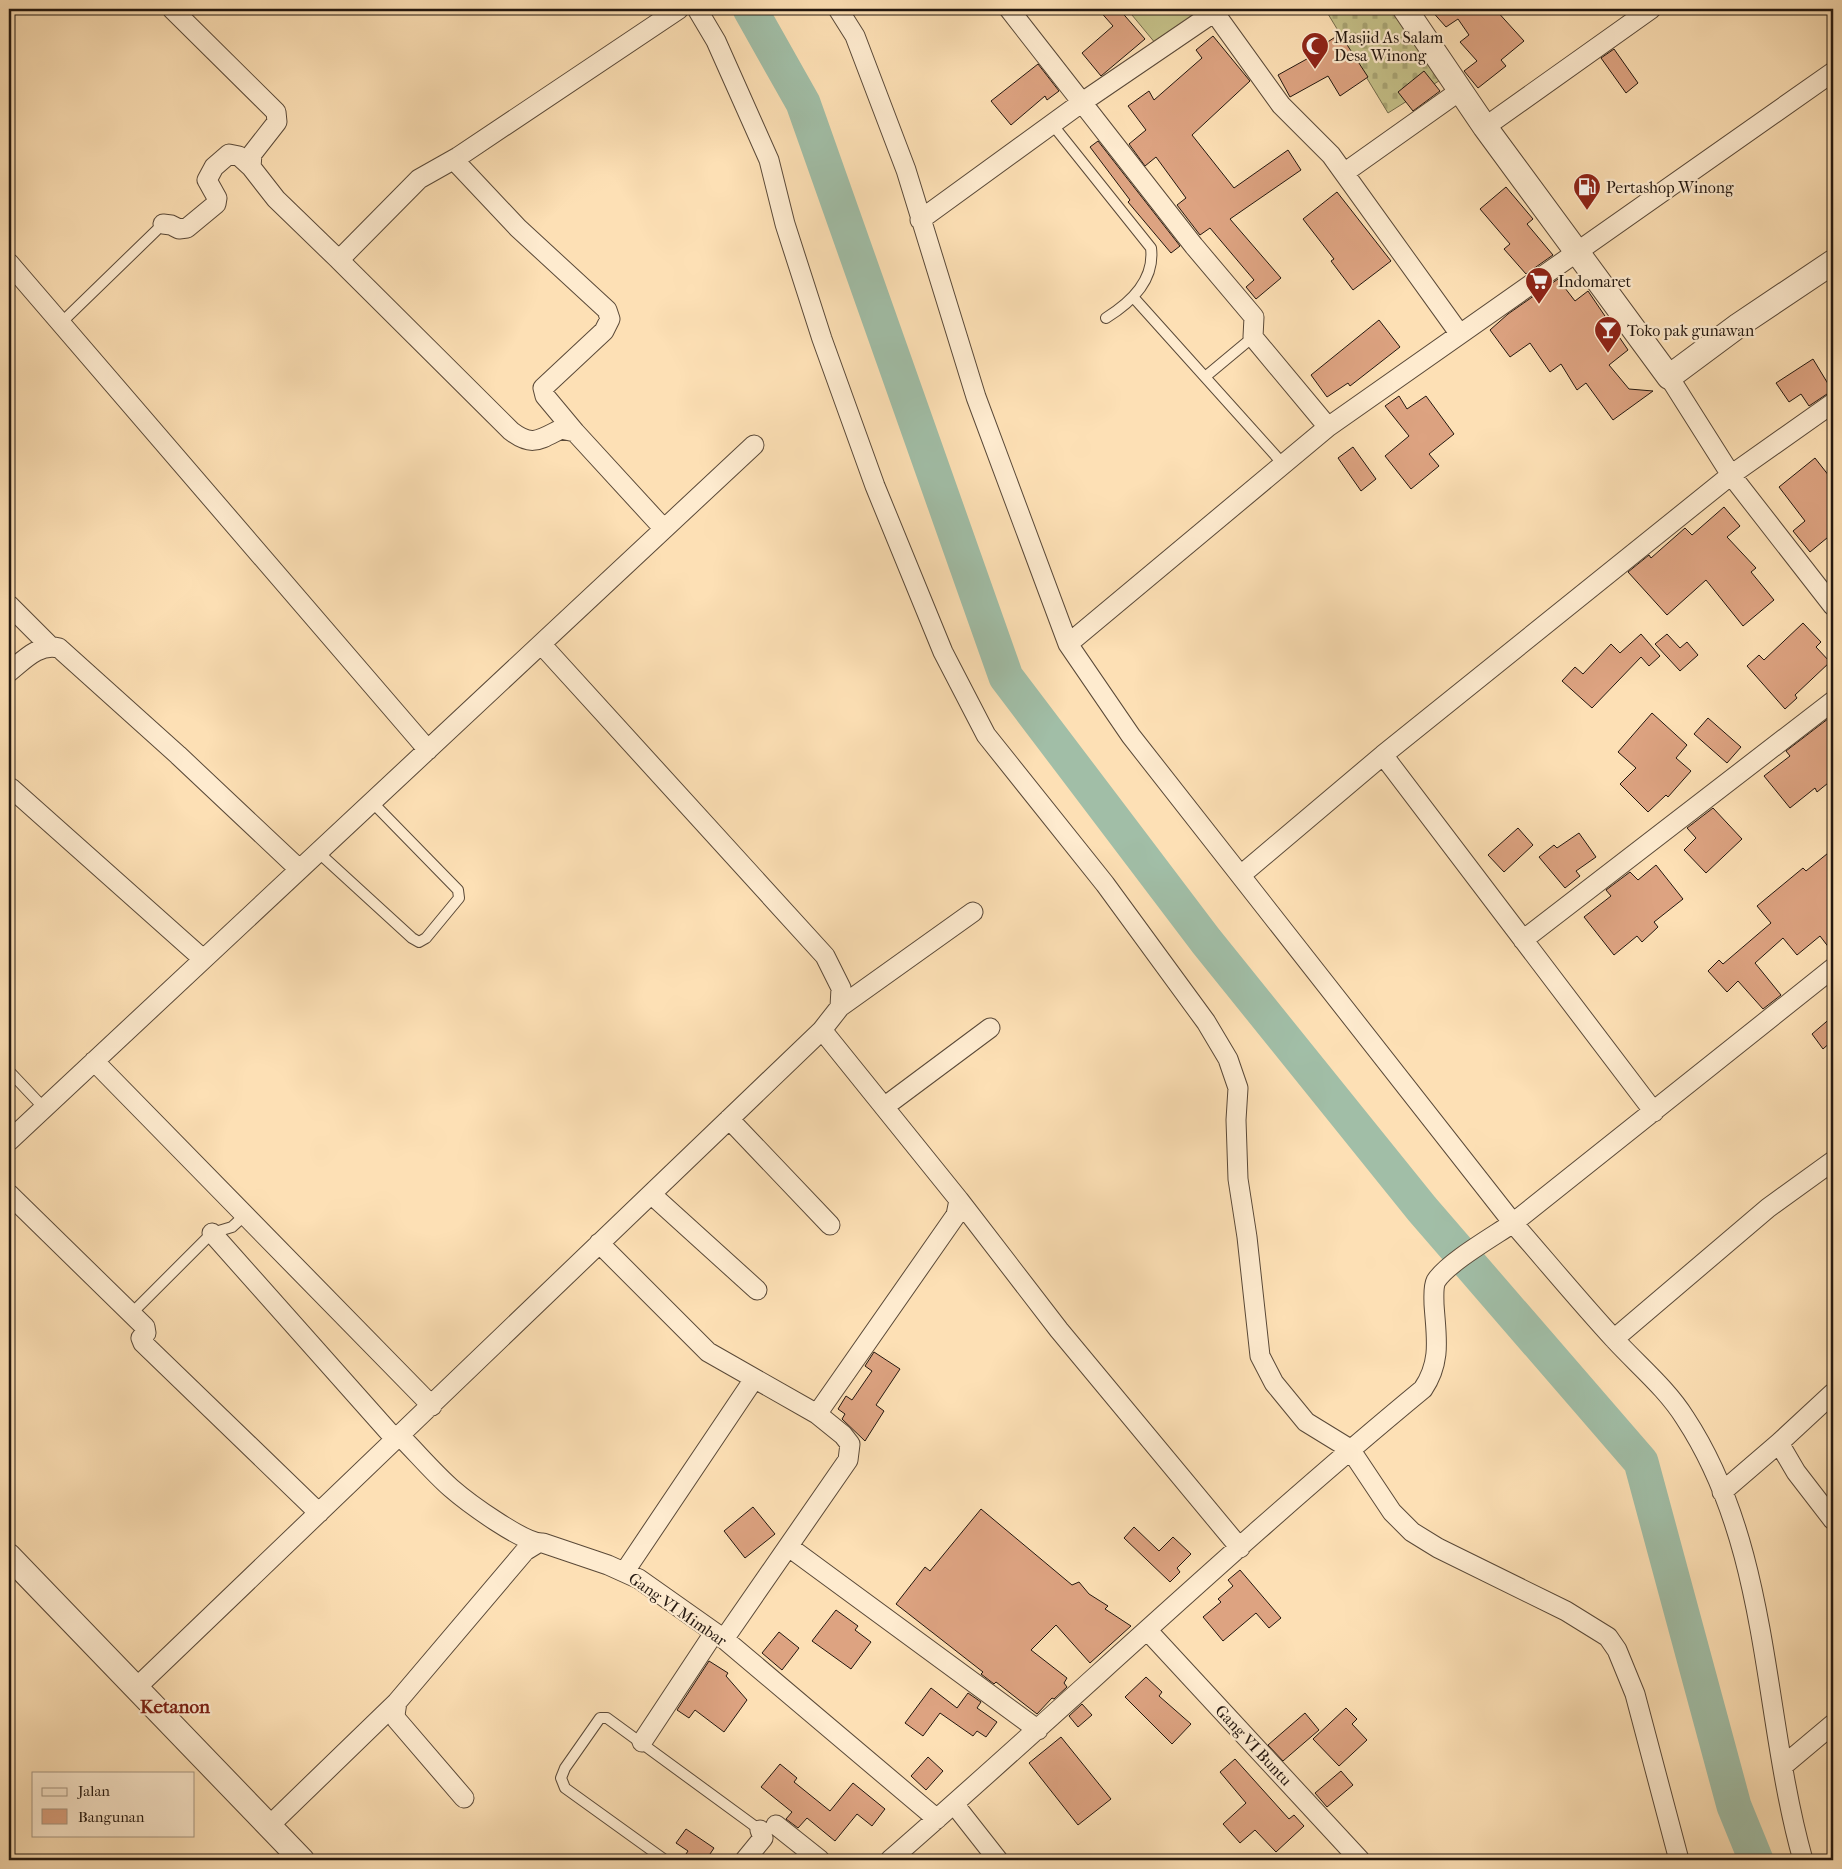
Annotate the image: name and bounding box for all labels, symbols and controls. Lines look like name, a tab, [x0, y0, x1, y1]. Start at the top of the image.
place label: Masjid As Salam Desa Winong	[1334, 28, 1444, 65]
mosque icon: Masjid As Salam Desa Winong	[1300, 31, 1330, 70]
fuel station icon: Pertashop Winong	[1572, 172, 1602, 211]
place label: Pertashop Winong	[1606, 178, 1734, 197]
supermarket icon: Indomaret	[1524, 266, 1554, 305]
place label: Indomaret	[1558, 272, 1632, 291]
bar icon: Toko pak gunawan	[1593, 315, 1623, 354]
place label: Toko pak gunawan	[1627, 321, 1755, 340]
street label: Gang VI Mimbar	[625, 1569, 731, 1650]
district label: Ketanon	[140, 1696, 211, 1718]
street label: Gang VI Buntu	[1211, 1701, 1296, 1790]
legend	[32, 1772, 195, 1836]
text: Jalan	[77, 1782, 110, 1800]
text: Bangunan	[78, 1808, 145, 1826]

